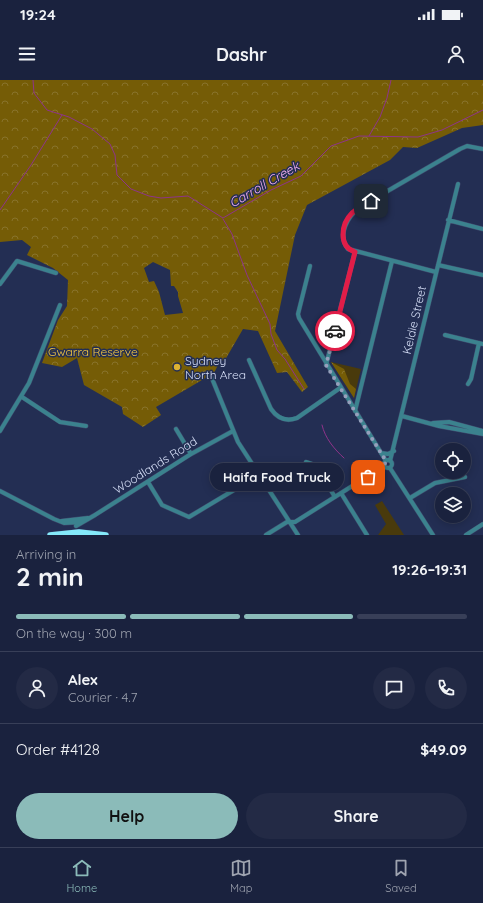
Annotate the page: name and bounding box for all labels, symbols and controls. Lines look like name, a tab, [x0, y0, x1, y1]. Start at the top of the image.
text: 19:24	[20, 5, 56, 24]
icon: menu	[16, 43, 38, 65]
text: Dashr	[216, 43, 267, 66]
icon: person	[445, 43, 467, 65]
water label: Carroll Creek	[226, 157, 303, 211]
pin	[354, 184, 388, 218]
icon: home	[360, 190, 382, 212]
street label: Keldie Street	[399, 284, 429, 356]
courier	[315, 311, 355, 351]
icon: car	[324, 320, 346, 342]
park label: Gwarra Reserve	[48, 344, 138, 359]
place label: Sydney North Area	[185, 353, 246, 382]
marker: Sydney North Area	[172, 362, 182, 372]
street label: Woodlands Road	[110, 433, 200, 497]
map controls	[435, 443, 471, 523]
button: locate	[435, 443, 471, 479]
pin	[351, 460, 385, 494]
callout: Haifa Food Truck	[210, 463, 344, 491]
icon: bag	[357, 466, 379, 488]
text: Haifa Food Truck	[223, 469, 331, 485]
button: layers	[435, 487, 471, 523]
text: Arriving in	[16, 546, 76, 562]
text: 2 min	[16, 560, 84, 593]
text: 19:26–19:31	[392, 560, 467, 579]
text: On the way · 300 m	[16, 625, 132, 641]
button: person	[16, 667, 58, 709]
button: chat	[373, 667, 415, 709]
button: phone	[425, 667, 467, 709]
text: Alex	[68, 670, 98, 689]
text: Courier · 4.7	[68, 689, 137, 705]
text: Order #4128	[16, 740, 100, 759]
text: $49.09	[420, 740, 467, 759]
button: Help	[16, 793, 238, 839]
button: Share	[246, 793, 467, 839]
tab: Home	[66, 857, 97, 895]
tab: Map	[230, 857, 252, 895]
tab: Saved	[385, 857, 417, 895]

